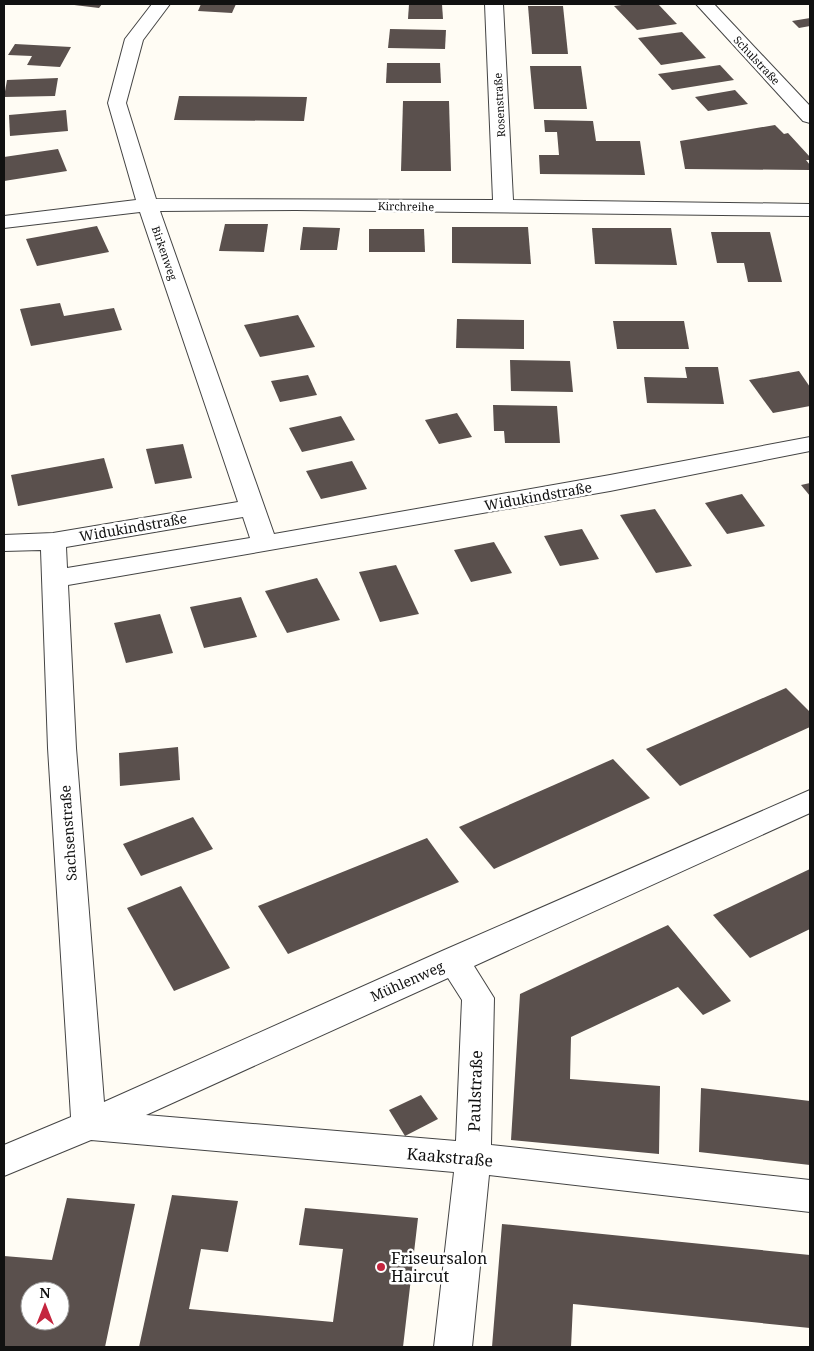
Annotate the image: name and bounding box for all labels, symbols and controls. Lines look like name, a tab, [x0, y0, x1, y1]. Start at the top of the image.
street label: Schulstraße	[730, 32, 784, 88]
street label: Rosenstraße	[490, 72, 508, 138]
street label: Kirchreihe	[378, 198, 434, 214]
street label: Birkenweg	[149, 224, 181, 282]
street label: Widukindstraße	[483, 477, 593, 515]
street label: Widukindstraße	[78, 508, 188, 546]
street label: Sachsenstraße	[55, 784, 81, 882]
street label: Mühlenweg	[367, 956, 447, 1006]
street label: Paulstraße	[463, 1050, 487, 1132]
street label: Kaakstraße	[406, 1142, 494, 1172]
place label: Friseursalon Haircut	[391, 1247, 487, 1287]
marker: Friseursalon Haircut	[375, 1261, 387, 1273]
north arrow	[20, 1281, 70, 1331]
text: N	[39, 1283, 51, 1302]

